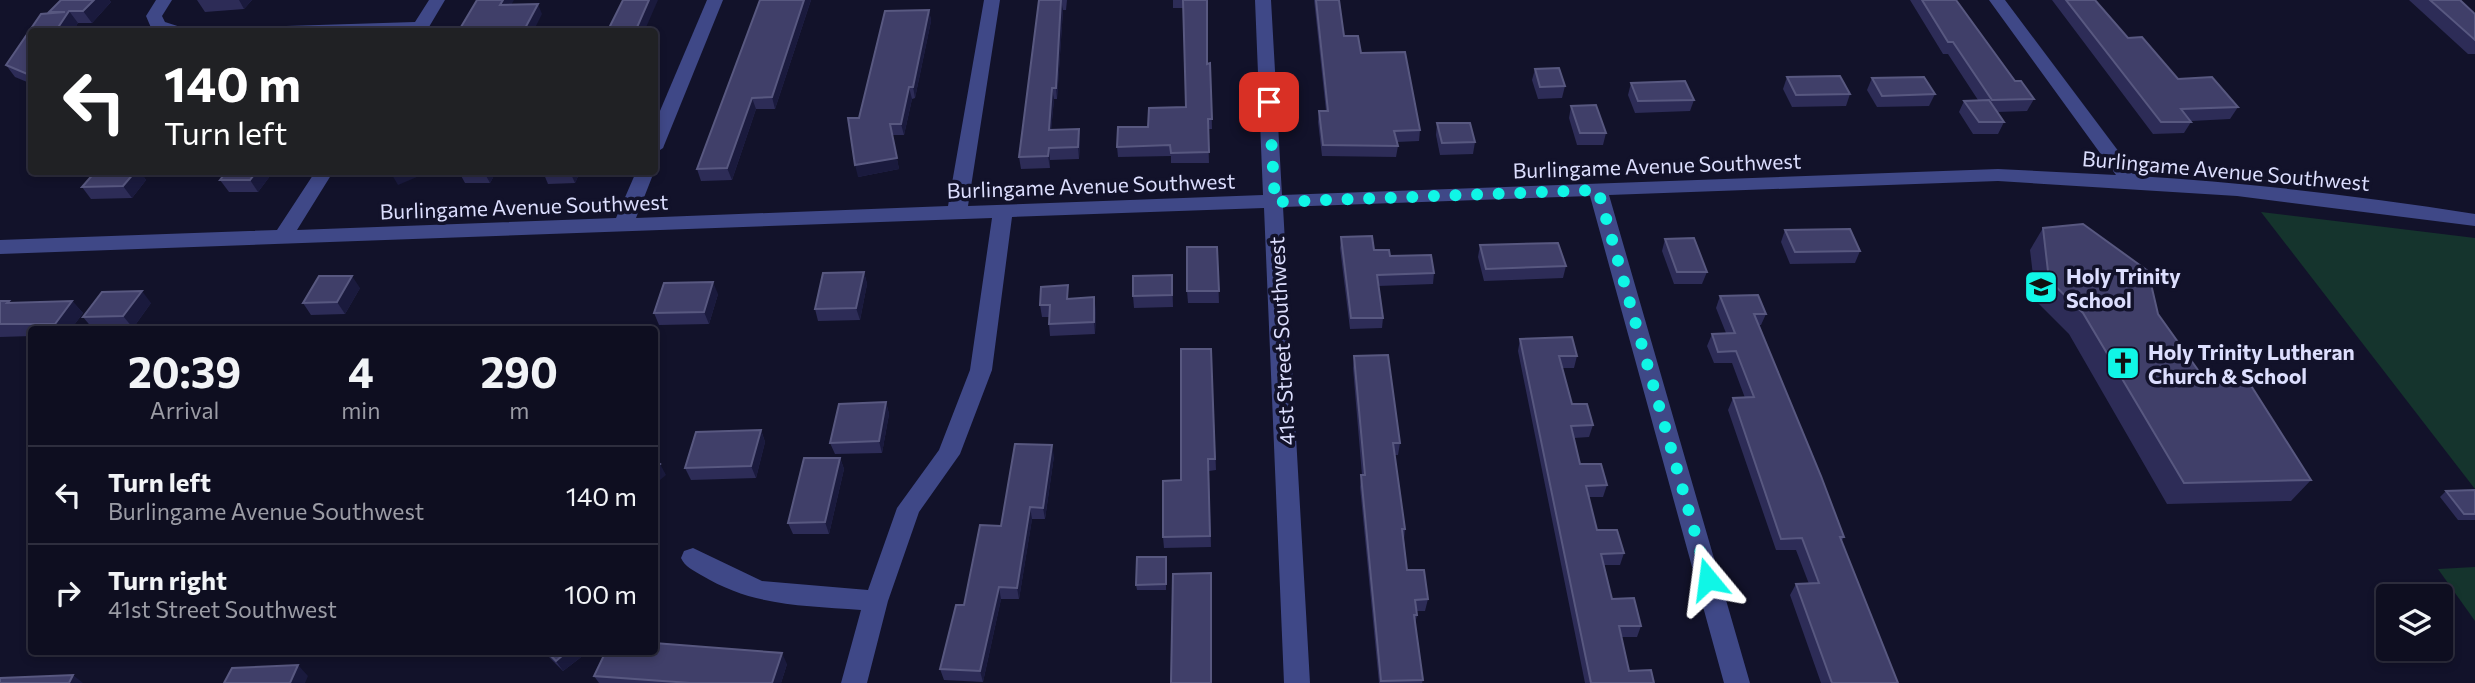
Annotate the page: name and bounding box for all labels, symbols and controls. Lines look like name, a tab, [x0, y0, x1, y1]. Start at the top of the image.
text: 140 m	[164, 52, 301, 112]
icon: left	[49, 56, 140, 147]
pin	[1239, 72, 1299, 132]
icon: arrive	[1250, 83, 1288, 121]
text: Turn left	[164, 112, 288, 152]
street label: Burlingame Avenue Southwest	[2081, 145, 2371, 195]
street label: Burlingame Avenue Southwest	[1512, 147, 1802, 183]
street label: Burlingame Avenue Southwest	[946, 167, 1236, 203]
street label: Burlingame Avenue Southwest	[379, 188, 669, 224]
street label: 41st Street Southwest	[1263, 236, 1299, 446]
place label: Holy Trinity School	[2066, 263, 2181, 312]
school or university icon: Holy Trinity School	[2022, 268, 2060, 306]
place label: Holy Trinity Lutheran Church & School	[2148, 339, 2355, 388]
church icon: Holy Trinity Lutheran Church & School	[2104, 344, 2142, 382]
text: 20:39	[128, 345, 241, 397]
text: 4	[348, 345, 374, 397]
text: 290	[480, 345, 558, 397]
text: Arrival	[150, 396, 219, 424]
text: min	[341, 396, 380, 424]
text: m	[509, 396, 529, 424]
text: Turn left	[108, 466, 211, 497]
icon: left	[49, 476, 87, 514]
text: 140 m	[566, 480, 637, 511]
text: Burlingame Avenue Southwest	[108, 497, 424, 525]
position arrow	[1671, 542, 1745, 616]
text: Turn right	[108, 564, 227, 595]
icon: right	[49, 574, 87, 612]
text: 100 m	[564, 578, 637, 609]
map controls	[2376, 584, 2453, 661]
button: layers	[2376, 584, 2453, 661]
text: 41st Street Southwest	[108, 595, 337, 623]

